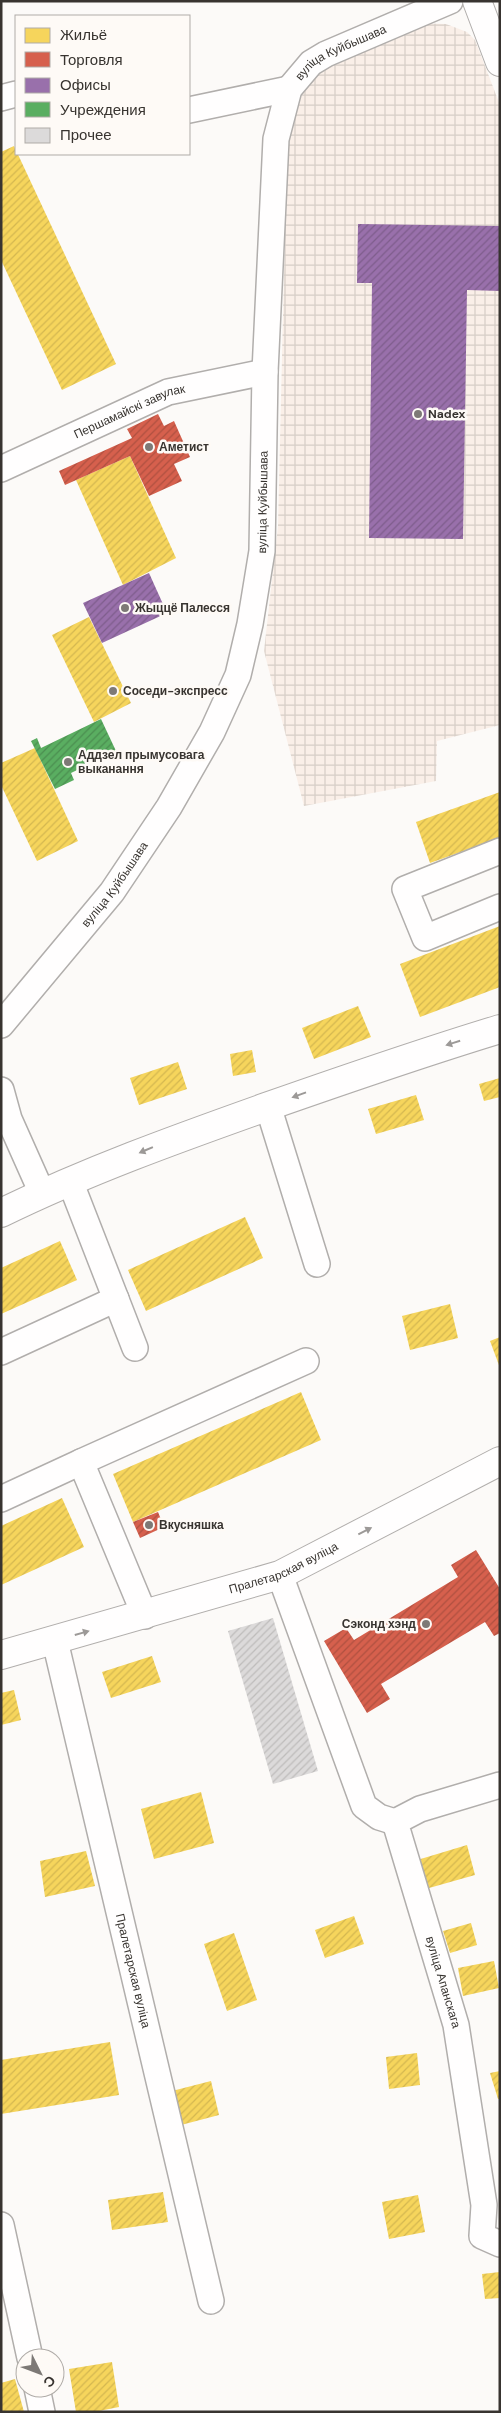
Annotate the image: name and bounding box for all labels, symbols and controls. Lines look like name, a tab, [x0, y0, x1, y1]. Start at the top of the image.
legend	[15, 15, 190, 155]
street label: вуліца Куйбышава	[292, 21, 389, 84]
text: Жильё	[60, 25, 107, 45]
text: Торговля	[60, 50, 123, 70]
text: Офисы	[60, 75, 111, 95]
text: Учреждения	[60, 100, 146, 120]
text: Прочее	[60, 125, 112, 145]
street label: Першамайскі завулак	[71, 381, 187, 442]
place label: Nadex	[428, 406, 465, 422]
marker: Nadex	[412, 408, 424, 420]
place label: Аметист	[159, 439, 209, 455]
marker: Аметист	[143, 441, 155, 453]
street label: вуліца Куйбышава	[254, 450, 272, 554]
place label: Жыццё Палесся	[134, 600, 230, 616]
marker: Жыццё Палесся	[119, 602, 131, 614]
place label: Соседи-экспресс	[123, 683, 228, 699]
marker: Соседи-экспресс	[107, 685, 119, 697]
place label: Аддзел прымусовага выканання	[78, 747, 205, 777]
marker: Аддзел прымусовага выканання	[62, 756, 74, 768]
street label: вуліца Куйбышава	[78, 838, 152, 931]
one-way arrow	[445, 1039, 460, 1047]
one-way arrow	[292, 1092, 307, 1099]
one-way arrow	[139, 1146, 153, 1154]
place label: Вкусняшка	[159, 1517, 224, 1533]
marker: Вкусняшка	[143, 1519, 155, 1531]
one-way arrow	[358, 1527, 373, 1535]
street label: Пралетарская вуліца	[227, 1538, 341, 1597]
place label: Сэконд хэнд	[342, 1616, 416, 1632]
marker: Сэконд хэнд	[420, 1618, 432, 1630]
one-way arrow	[74, 1629, 90, 1637]
street label: Пралетарская вуліца	[112, 1912, 154, 2030]
street label: вуліца Апанскага	[422, 1934, 465, 2030]
north arrow	[15, 2348, 65, 2398]
text: С	[40, 2372, 60, 2391]

